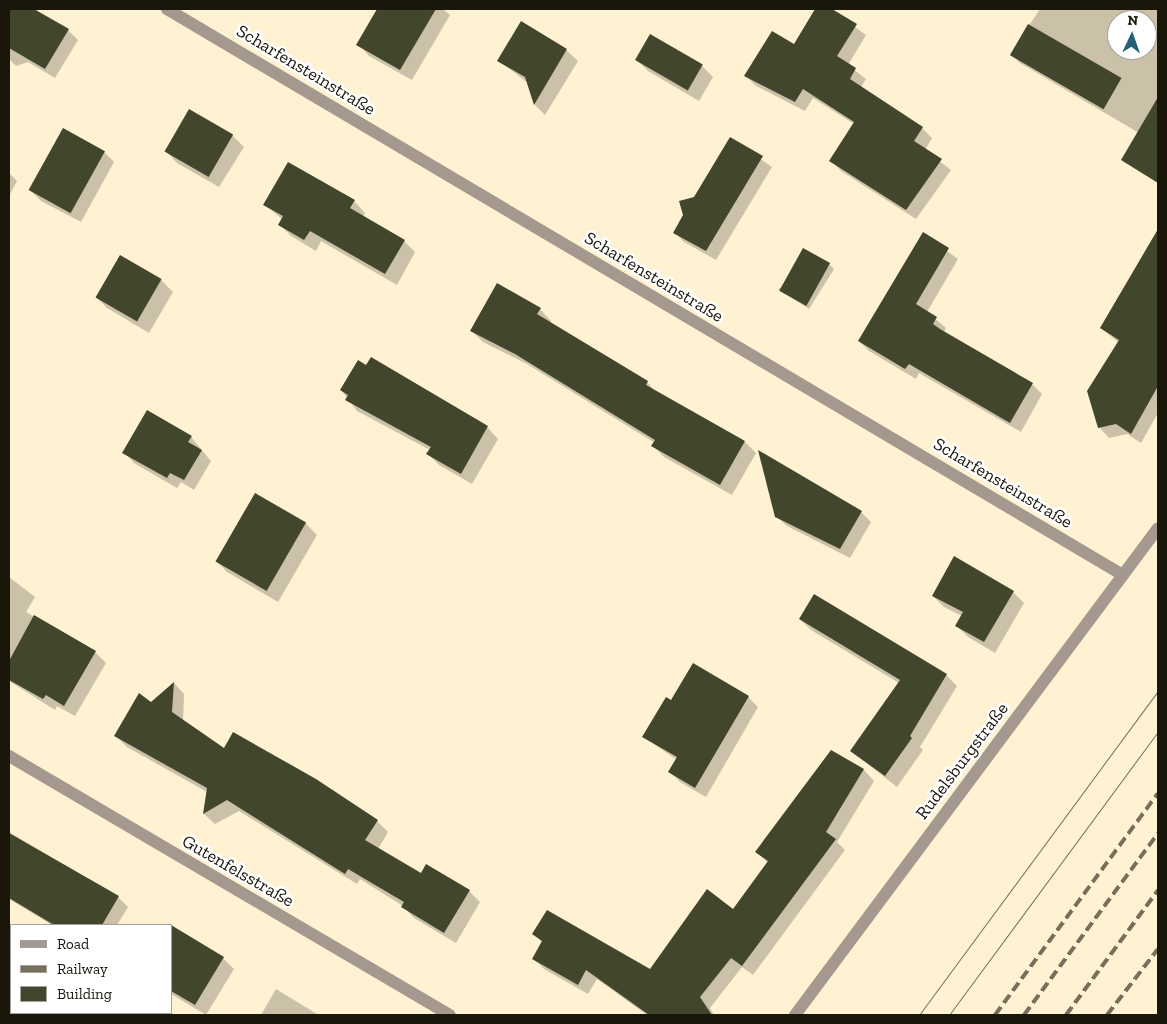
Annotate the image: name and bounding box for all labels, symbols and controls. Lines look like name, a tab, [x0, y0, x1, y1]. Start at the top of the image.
north arrow	[1107, 10, 1157, 60]
text: N	[1127, 12, 1139, 29]
street label: Scharfensteinstraße	[233, 20, 379, 120]
street label: Scharfensteinstraße	[581, 227, 727, 327]
street label: Scharfensteinstraße	[930, 433, 1076, 533]
street label: Rudelsburgstraße	[911, 698, 1013, 824]
street label: Gutenfelsstraße	[178, 830, 298, 912]
legend	[10, 924, 172, 1014]
text: Road	[57, 935, 89, 953]
text: Railway	[57, 960, 108, 978]
text: Building	[57, 985, 112, 1003]

